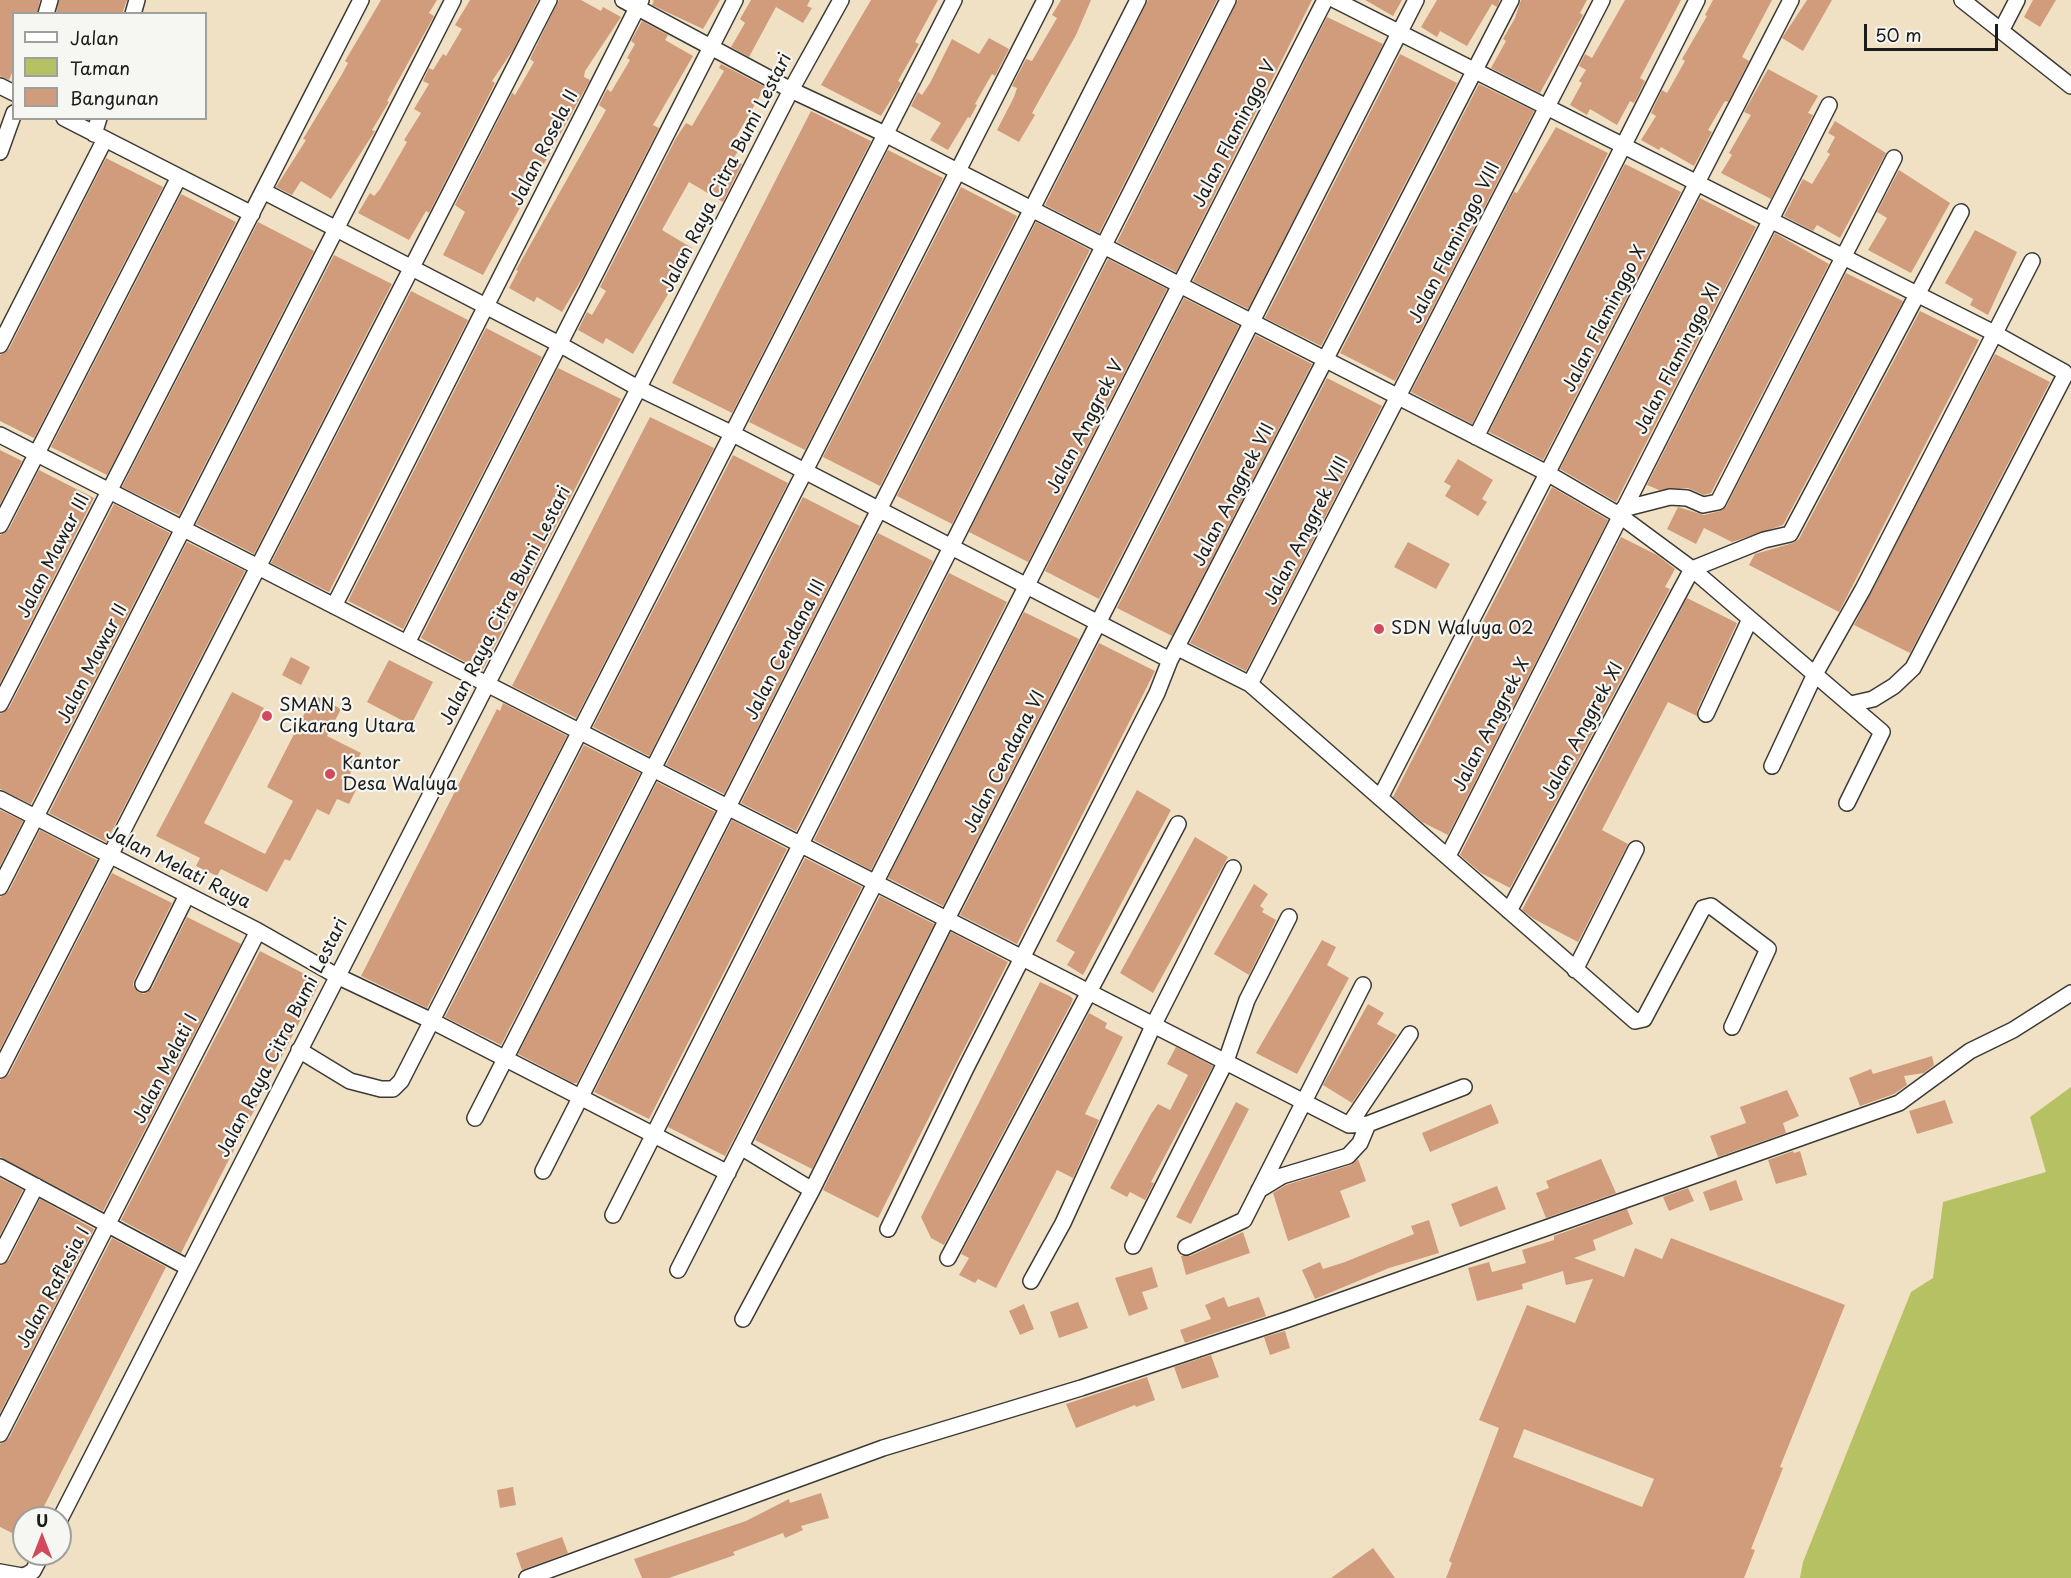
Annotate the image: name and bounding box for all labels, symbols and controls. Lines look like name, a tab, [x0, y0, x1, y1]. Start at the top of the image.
legend	[12, 12, 207, 120]
scale bar	[1867, 12, 2000, 50]
text: 50 m	[1875, 21, 1922, 48]
text: Jalan	[70, 24, 119, 51]
street label: Jalan Raya Citra Bumi Lestari	[657, 50, 797, 296]
text: Taman	[70, 54, 130, 81]
street label: Jalan Flaminggo V	[1189, 57, 1281, 211]
text: Bangunan	[70, 84, 159, 111]
street label: Jalan Rosela II	[507, 86, 583, 210]
street label: Jalan Flaminggo VIII	[1405, 159, 1505, 327]
street label: Jalan Flaminggo X	[1559, 242, 1651, 396]
street label: Jalan Flaminggo XI	[1631, 280, 1725, 438]
street label: Jalan Anggrek V	[1043, 356, 1129, 498]
street label: Jalan Anggrek VII	[1189, 420, 1279, 570]
street label: Jalan Anggrek VIII	[1260, 453, 1354, 609]
street label: Jalan Raya Citra Bumi Lestari	[436, 483, 576, 729]
street label: Jalan Mawar III	[13, 490, 95, 622]
street label: Jalan Cendana III	[741, 576, 831, 724]
street label: Jalan Mawar II	[53, 600, 133, 728]
place label: SDN Waluya 02	[1391, 618, 1534, 640]
marker: SDN Waluya 02	[1372, 622, 1386, 636]
street label: Jalan Anggrek X	[1449, 655, 1535, 795]
street label: Jalan Anggrek XI	[1538, 659, 1628, 803]
street label: Jalan Cendana VI	[960, 687, 1050, 837]
place label: SMAN 3 Cikarang Utara	[279, 695, 415, 738]
marker: SMAN 3 Cikarang Utara	[260, 709, 274, 723]
place label: Kantor Desa Waluya	[342, 753, 457, 795]
marker: Kantor Desa Waluya	[323, 767, 337, 781]
street label: Jalan Melati Raya	[102, 822, 254, 914]
street label: Jalan Raya Citra Bumi Lestari	[213, 915, 353, 1161]
street label: Jalan Melati I	[129, 1010, 203, 1128]
street label: Jalan Raflesia I	[13, 1224, 95, 1352]
north arrow	[12, 1506, 72, 1566]
text: U	[36, 1508, 48, 1532]

